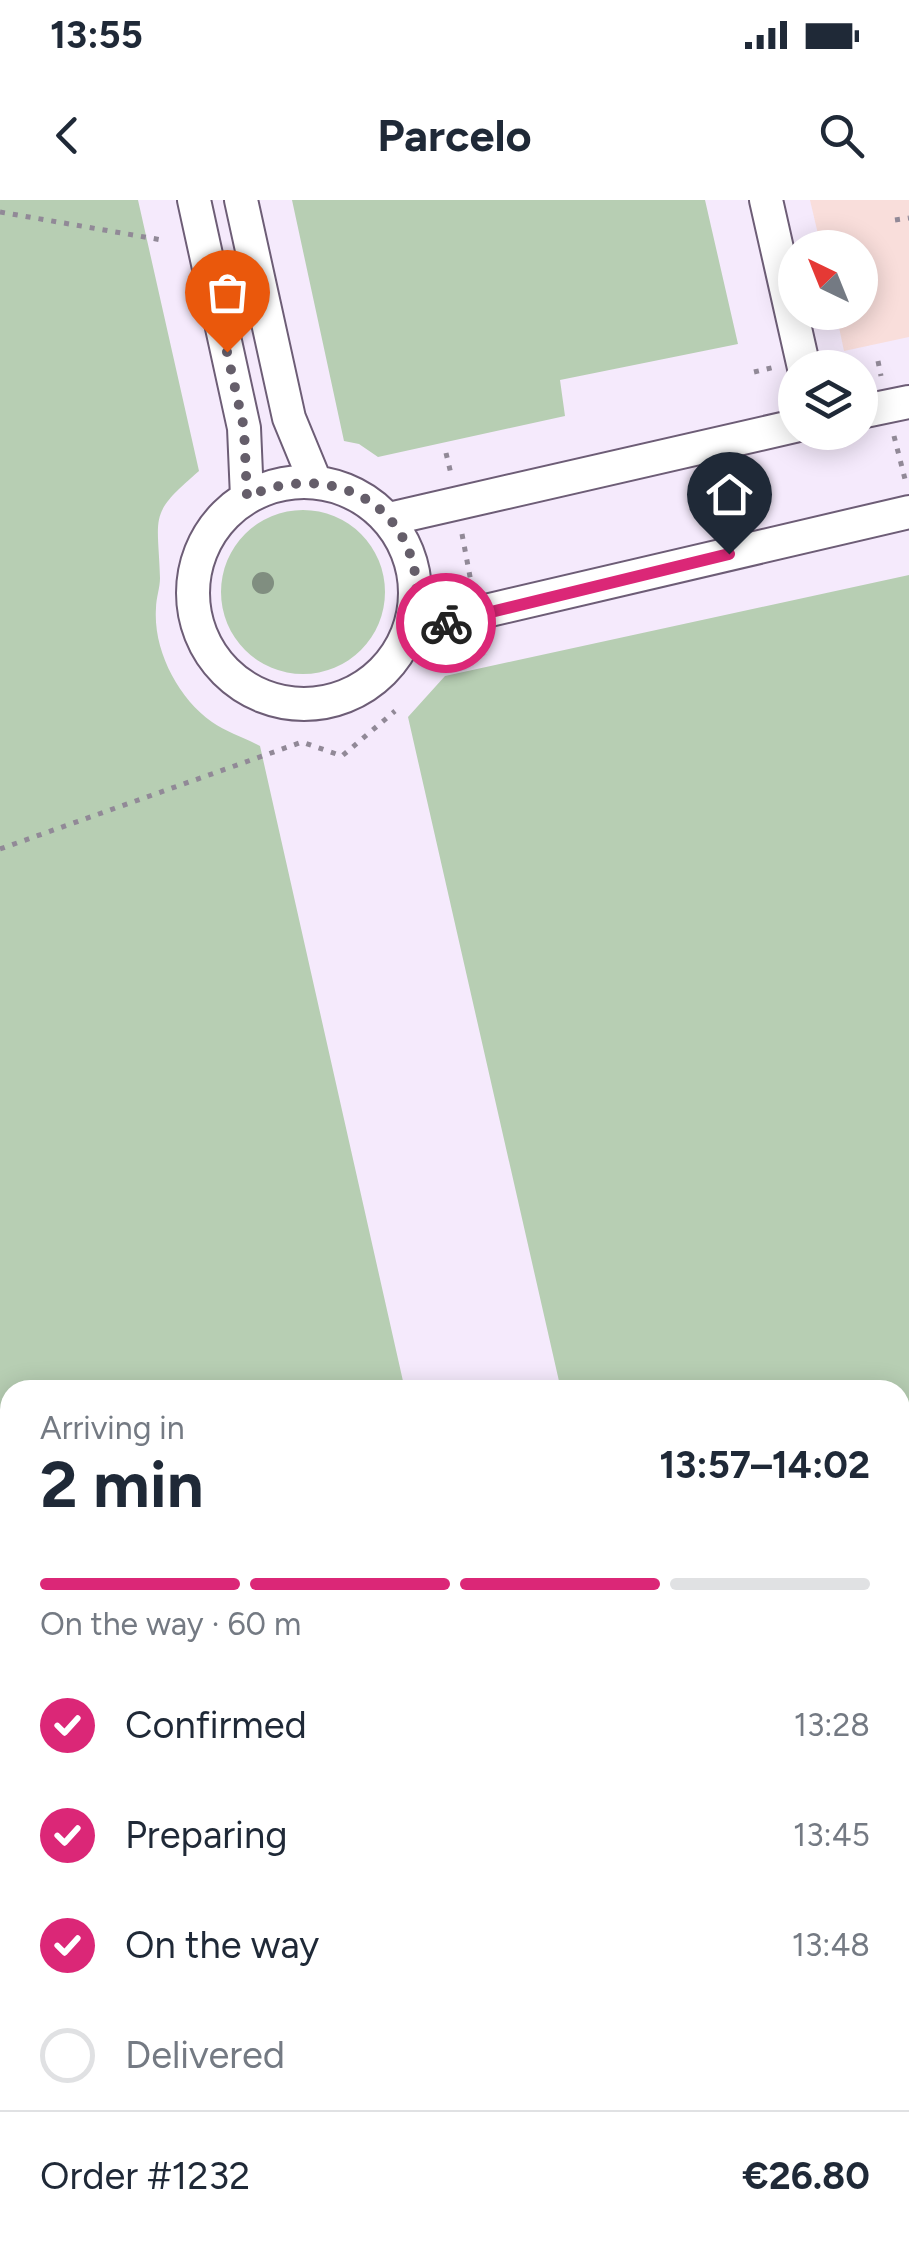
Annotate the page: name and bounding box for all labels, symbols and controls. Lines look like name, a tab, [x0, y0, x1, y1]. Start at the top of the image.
text: 13:55	[50, 12, 143, 58]
icon: back	[40, 108, 95, 163]
text: Parcelo	[377, 108, 532, 162]
icon: search	[814, 108, 869, 163]
north arrow	[778, 230, 878, 330]
map controls	[778, 230, 878, 450]
pin	[185, 250, 270, 353]
icon: bag	[200, 265, 255, 320]
button: layers	[778, 350, 878, 450]
pin	[687, 452, 772, 555]
icon: home	[702, 467, 757, 522]
courier	[396, 573, 496, 673]
icon: bike	[419, 596, 474, 651]
text: Arriving in	[40, 1409, 185, 1447]
text: 13:57–14:02	[659, 1442, 870, 1488]
text: 2 min	[40, 1445, 204, 1523]
text: On the way · 60 m	[40, 1605, 301, 1643]
icon: check	[40, 1698, 95, 1753]
text: Confirmed	[125, 1702, 307, 1748]
text: 13:28	[794, 1706, 870, 1744]
icon: check	[40, 1808, 95, 1863]
text: Preparing	[125, 1812, 287, 1858]
text: 13:45	[793, 1816, 870, 1854]
icon: check	[40, 1918, 95, 1973]
text: On the way	[125, 1922, 319, 1968]
text: 13:48	[792, 1926, 870, 1964]
text: Delivered	[125, 2032, 285, 2078]
text: Order #1232	[40, 2153, 250, 2199]
text: €26.80	[742, 2153, 870, 2199]

